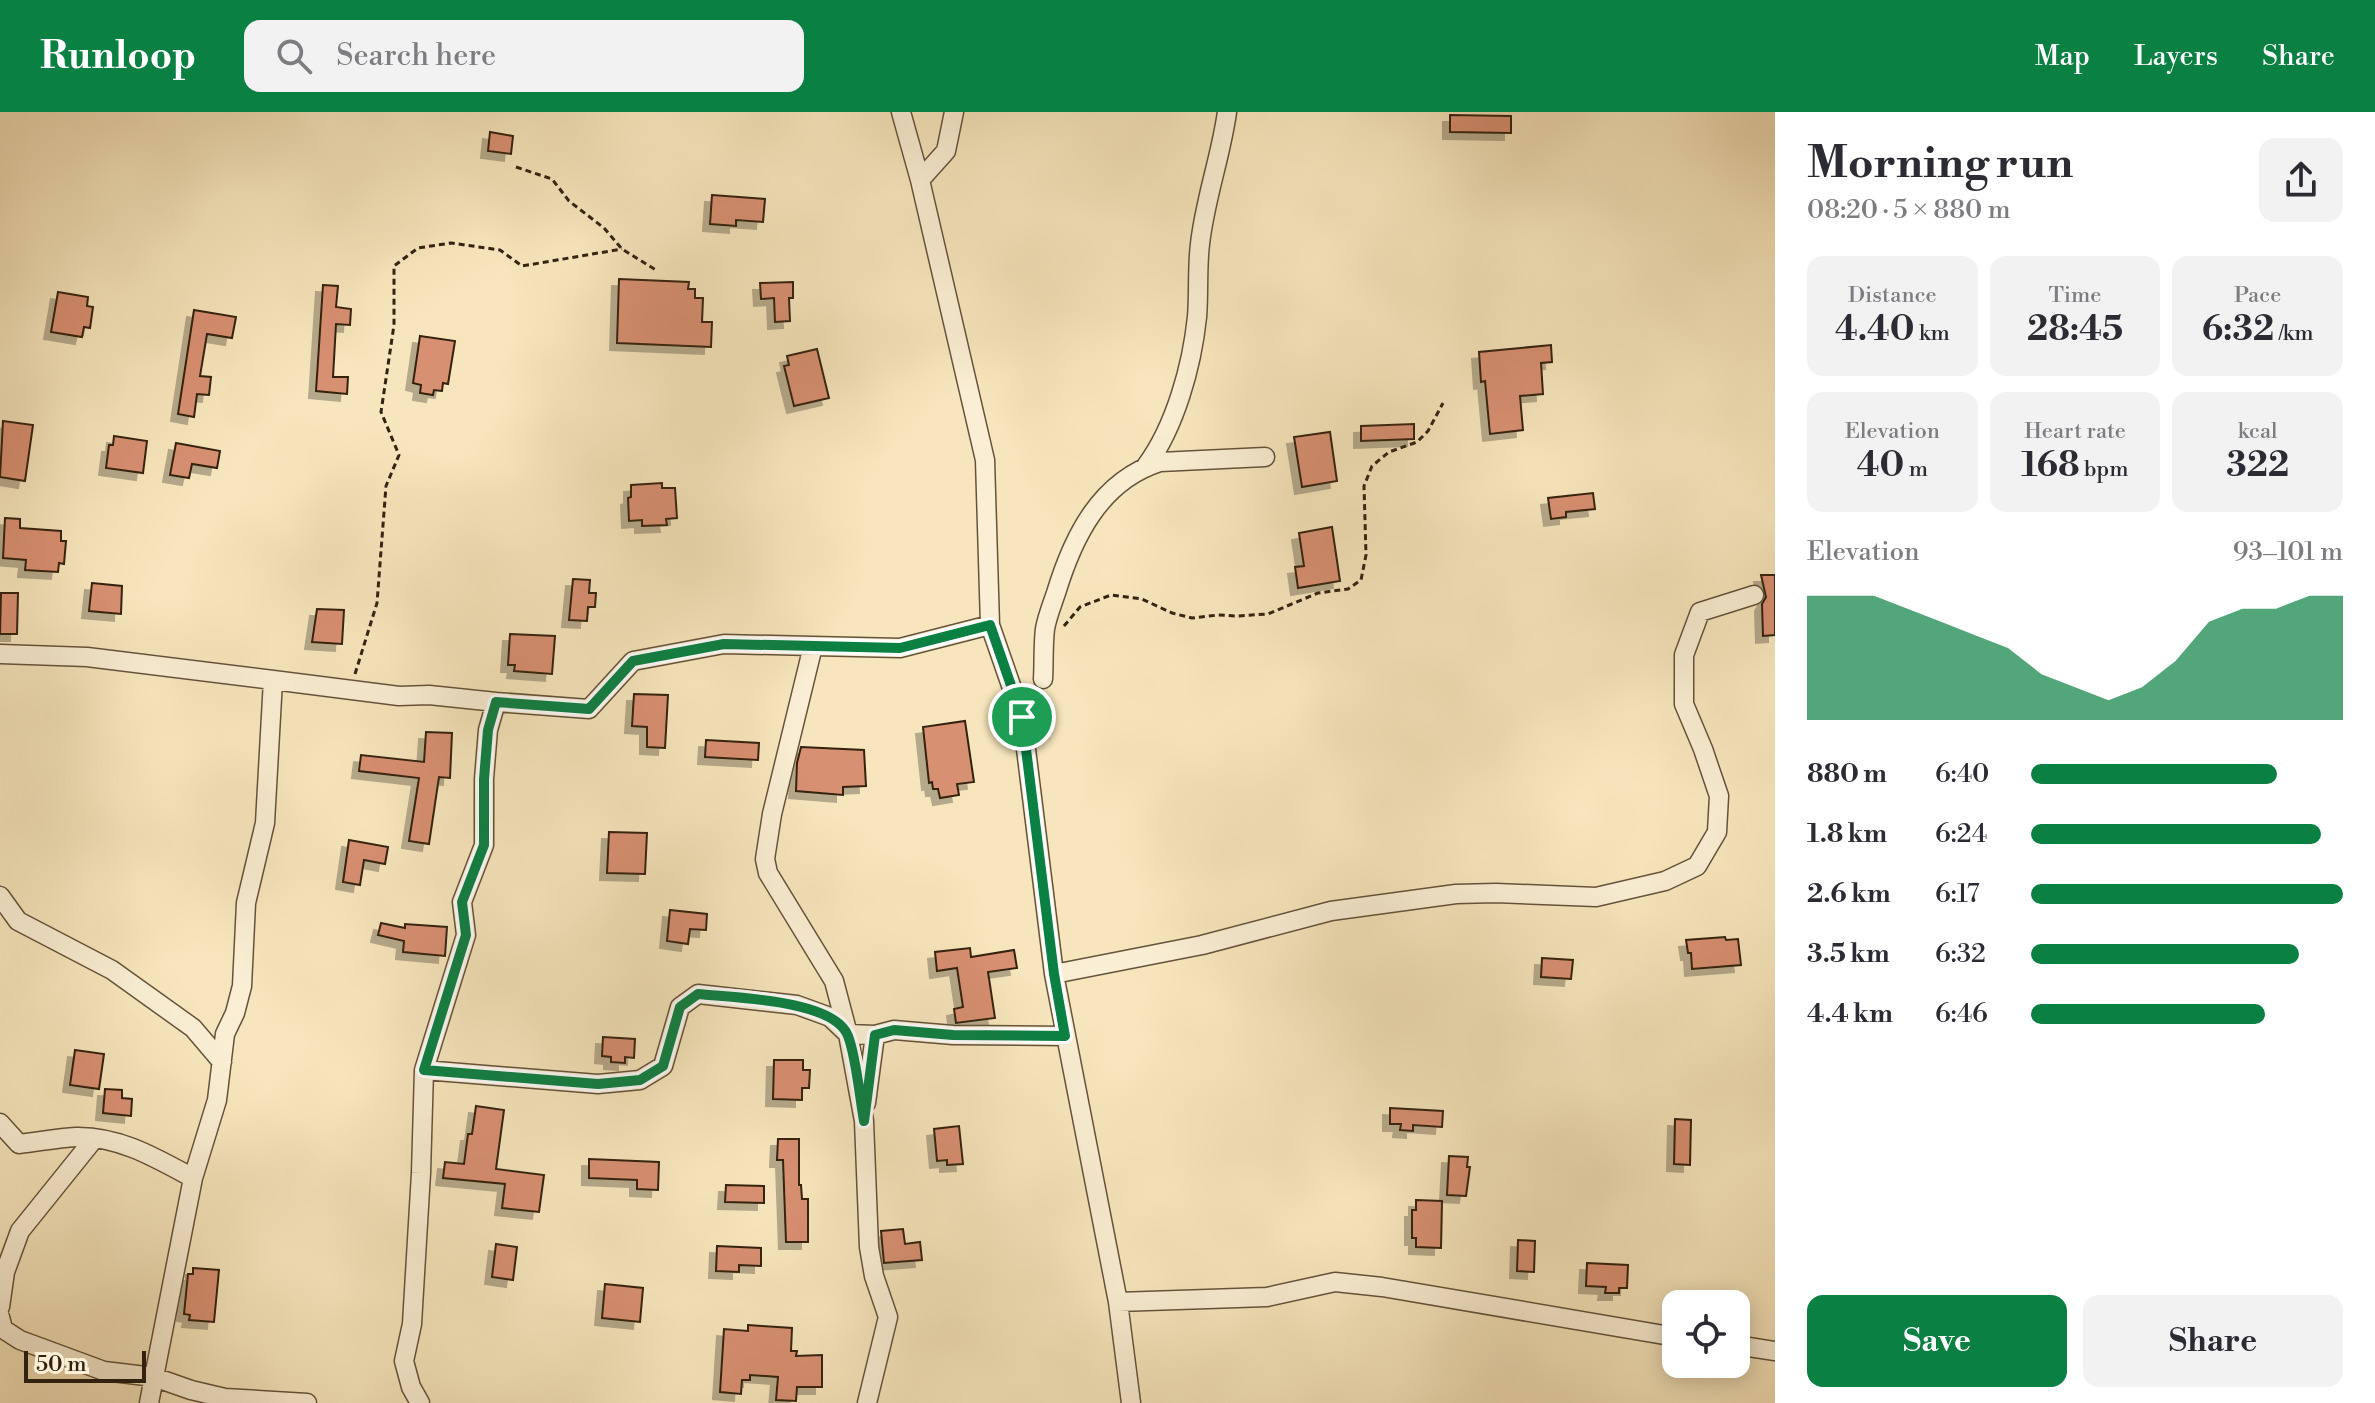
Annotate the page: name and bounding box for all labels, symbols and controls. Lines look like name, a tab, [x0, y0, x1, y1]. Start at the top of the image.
search box	[244, 20, 804, 92]
text: Runloop	[40, 33, 196, 80]
icon: search	[272, 34, 316, 78]
text: Search here	[336, 37, 496, 75]
text: Map	[2035, 39, 2090, 74]
text: Layers	[2134, 39, 2218, 74]
text: Share	[2262, 39, 2335, 74]
text: Morning run	[1807, 136, 2073, 191]
button: share	[2259, 138, 2343, 222]
text: 08:20 · 5 × 880 m	[1807, 194, 2010, 226]
text: Distance	[1848, 282, 1937, 309]
text: Time	[2049, 282, 2101, 309]
text: Pace	[2234, 282, 2281, 309]
text: 4.40	[1835, 309, 1914, 351]
text: 28:45	[2027, 309, 2123, 351]
text: 6:32	[2202, 309, 2274, 351]
text: km	[1914, 320, 1950, 347]
text: /km	[2274, 320, 2314, 347]
text: Elevation	[1845, 418, 1940, 445]
text: Heart rate	[2024, 418, 2126, 445]
text: kcal	[2238, 418, 2278, 445]
text: 40	[1857, 445, 1904, 487]
text: 168	[2021, 445, 2080, 487]
text: 322	[2226, 445, 2289, 487]
text: m	[1904, 456, 1928, 483]
text: bpm	[2080, 456, 2129, 483]
text: Elevation	[1807, 536, 1920, 568]
text: 93–101 m	[2233, 536, 2343, 568]
pin	[988, 683, 1056, 751]
icon: arrive	[1000, 695, 1044, 739]
text: 880 m	[1807, 758, 1887, 790]
text: 6:40	[1935, 758, 1989, 790]
text: 1.8 km	[1807, 818, 1887, 850]
text: 6:24	[1935, 818, 1987, 850]
text: 2.6 km	[1807, 878, 1891, 910]
text: 6:17	[1935, 878, 1980, 910]
text: 3.5 km	[1807, 938, 1890, 970]
text: 6:32	[1935, 938, 1986, 970]
text: 4.4 km	[1807, 998, 1893, 1030]
text: 6:46	[1935, 998, 1988, 1030]
map controls	[1662, 1290, 1750, 1378]
button: locate	[1662, 1290, 1750, 1378]
button: Save	[1807, 1295, 2067, 1387]
button: Share	[2083, 1295, 2343, 1387]
scale bar	[24, 1347, 146, 1383]
text: 50 m	[36, 1351, 87, 1378]

